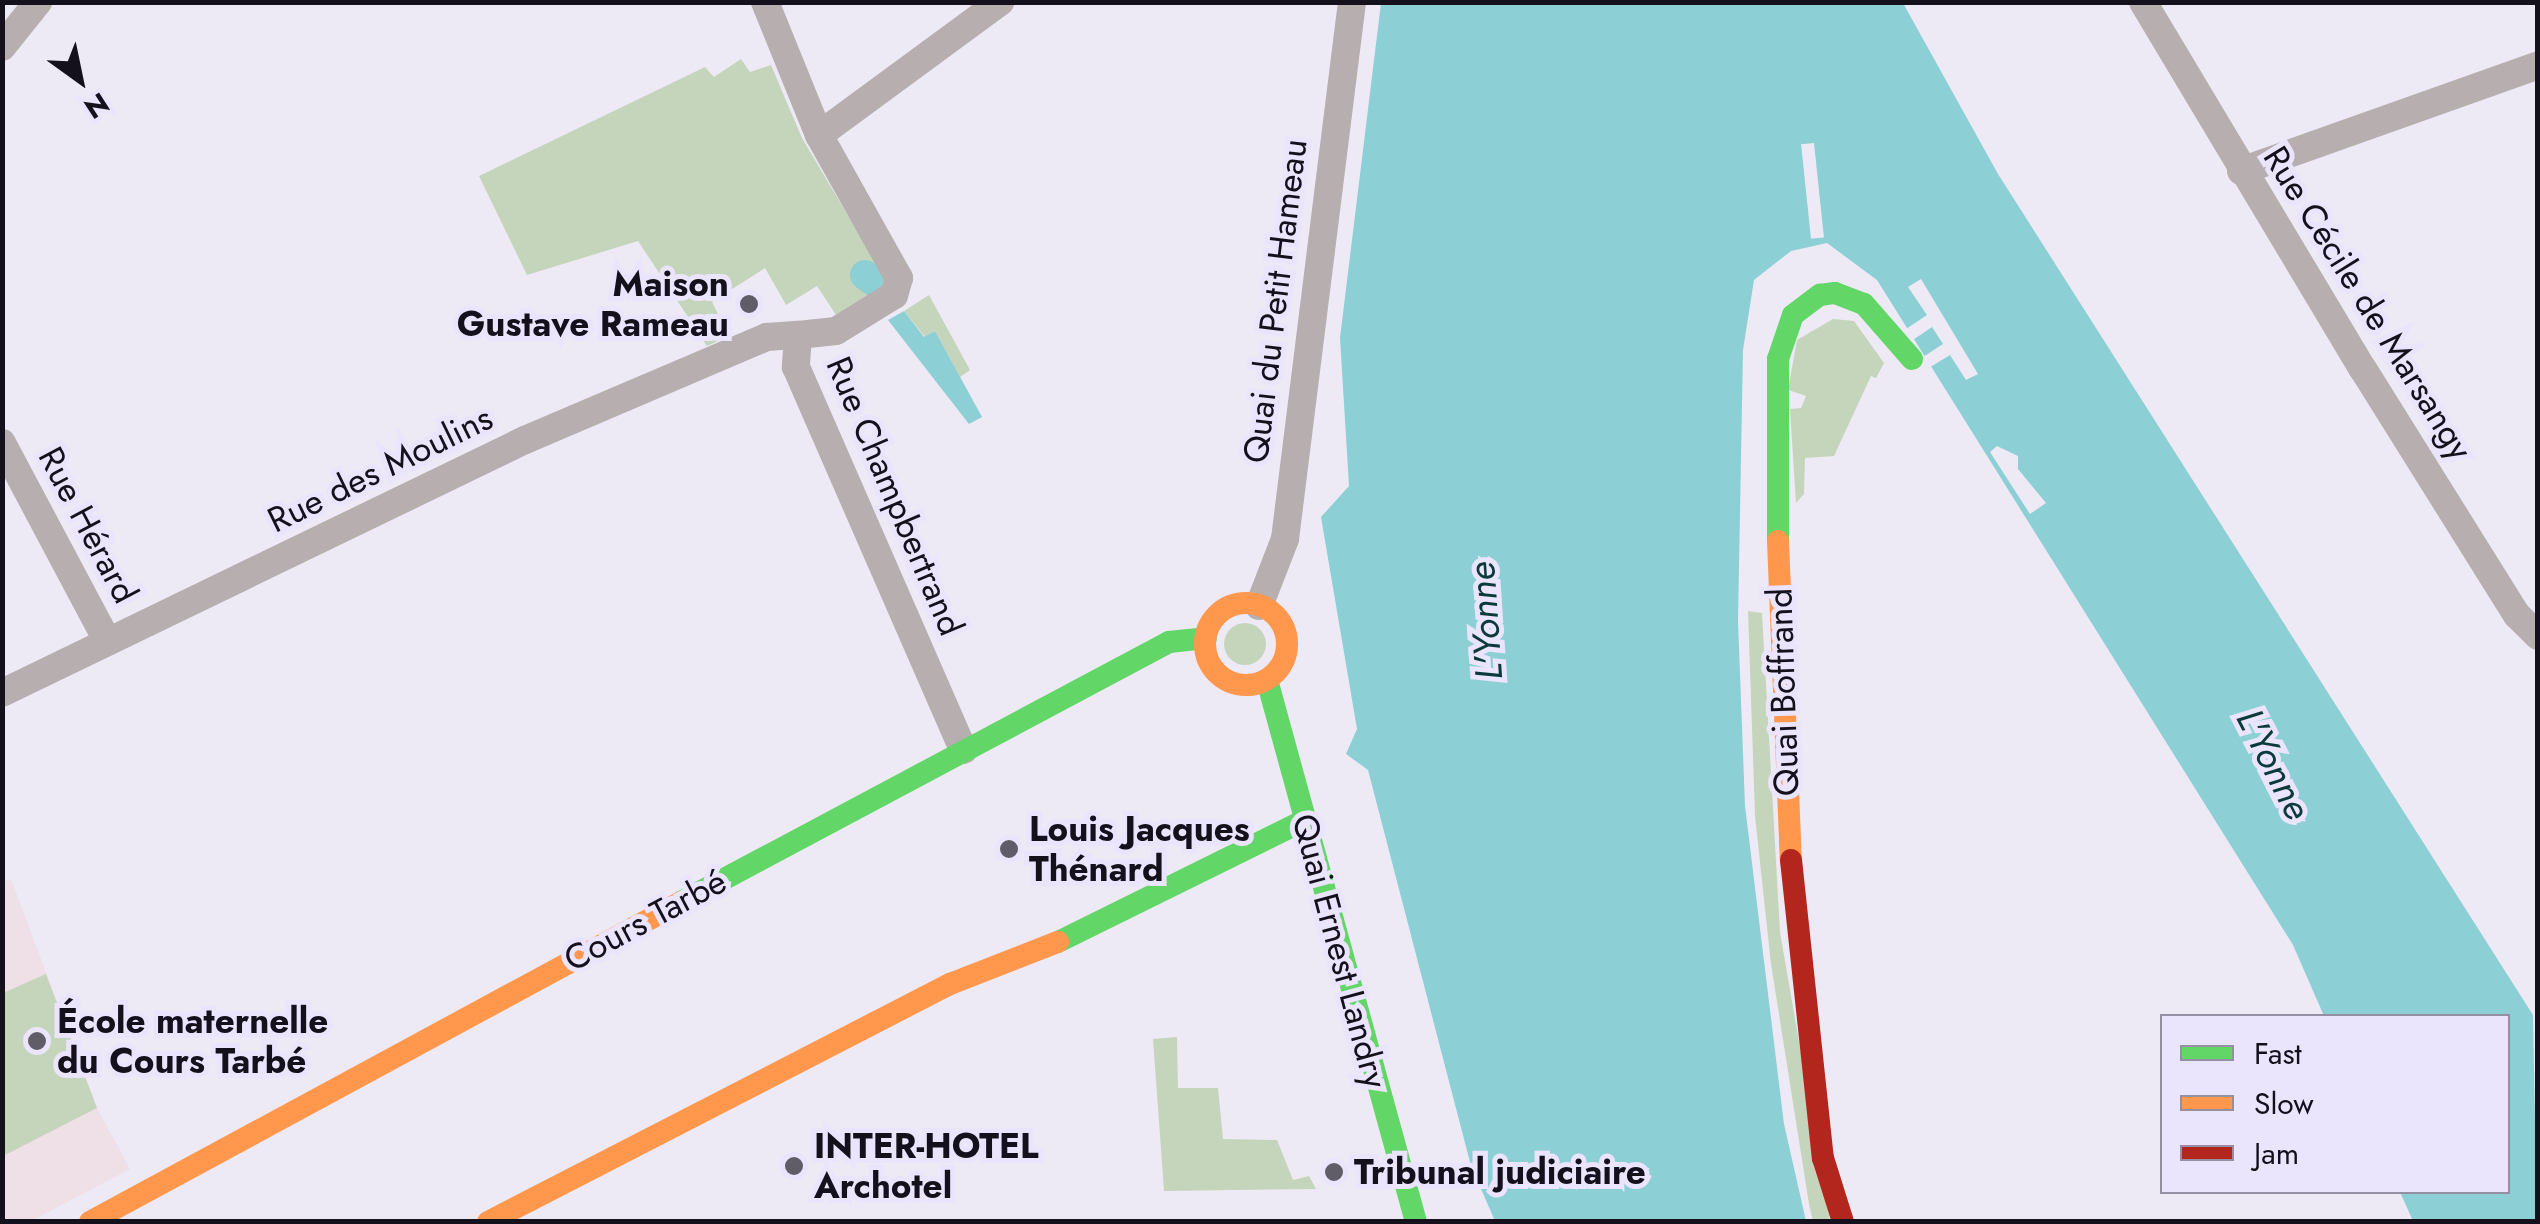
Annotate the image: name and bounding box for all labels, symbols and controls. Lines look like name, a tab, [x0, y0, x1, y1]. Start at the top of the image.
north arrow	[30, 30, 130, 130]
text: N	[76, 82, 117, 129]
street label: Quai du Petit Hameau	[1234, 137, 1316, 465]
street label: Rue Cécile de Marsangy	[2254, 139, 2482, 467]
place label: Maison Gustave Rameau	[457, 263, 729, 345]
marker: Maison Gustave Rameau	[738, 293, 760, 315]
street label: Rue Champbertrand	[817, 350, 973, 642]
street label: Rue des Moulins	[261, 397, 499, 541]
street label: Rue Hérard	[29, 440, 147, 610]
water label: L'Yonne	[1458, 560, 1512, 682]
street label: Quai Boffrand	[1758, 587, 1808, 797]
water label: L'Yonne	[2227, 701, 2321, 827]
place label: Louis Jacques Thénard	[1029, 808, 1250, 890]
street label: Quai Ernest Landry	[1283, 809, 1397, 1093]
marker: Louis Jacques Thénard	[998, 838, 1020, 860]
street label: Cours Tarbé	[557, 860, 733, 980]
place label: École maternelle du Cours Tarbé	[57, 1000, 328, 1082]
legend	[2160, 1014, 2510, 1194]
marker: École maternelle du Cours Tarbé	[26, 1030, 48, 1052]
text: Fast	[2254, 1032, 2302, 1075]
text: Slow	[2254, 1082, 2314, 1125]
place label: INTER-HOTEL Archotel	[814, 1125, 1039, 1207]
text: Jam	[2254, 1132, 2299, 1175]
place label: Tribunal judiciaire	[1354, 1151, 1646, 1193]
marker: INTER-HOTEL Archotel	[783, 1155, 805, 1177]
marker: Tribunal judiciaire	[1323, 1161, 1345, 1183]

